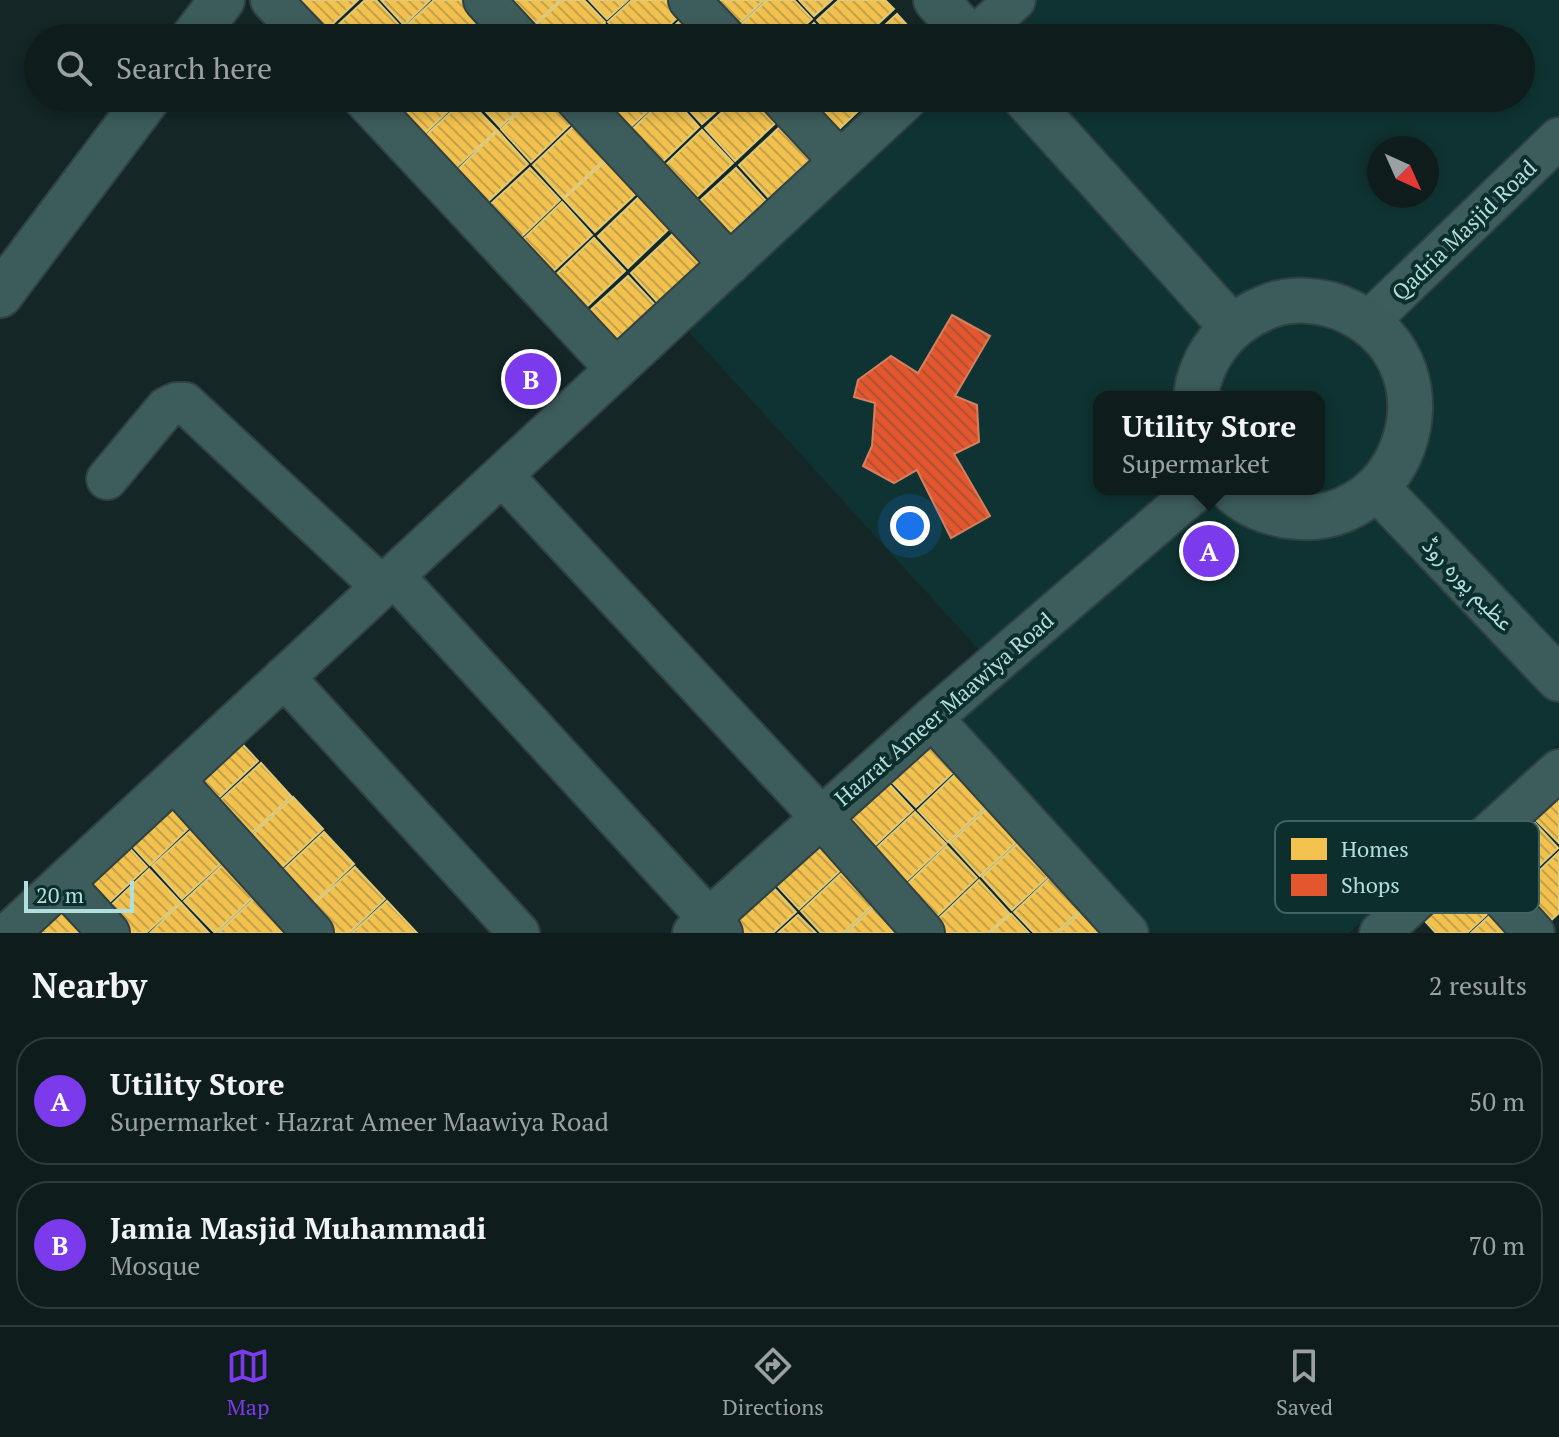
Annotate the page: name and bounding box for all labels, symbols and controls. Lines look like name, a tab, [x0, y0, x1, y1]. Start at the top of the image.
search box	[24, 24, 1535, 112]
icon: search	[52, 46, 96, 90]
text: Search here	[116, 48, 272, 88]
north arrow	[1367, 136, 1439, 208]
street label: Qadria Masjid Road	[1385, 153, 1542, 306]
pin: B	[505, 349, 557, 409]
popup	[1093, 391, 1325, 495]
text: Utility Store	[1122, 406, 1296, 446]
text: Supermarket	[1122, 446, 1270, 480]
your location	[890, 506, 930, 546]
pin: A	[1183, 521, 1235, 581]
street label: عظیم پورہ روڈ	[1414, 531, 1520, 639]
street label: Hazrat Ameer Maawiya Road	[828, 605, 1059, 812]
legend	[1275, 821, 1539, 913]
text: Homes	[1341, 834, 1409, 863]
text: Shops	[1341, 870, 1400, 899]
scale bar	[24, 877, 134, 913]
text: 20 m	[36, 880, 84, 909]
text: Nearby	[32, 963, 147, 1008]
text: 2 results	[1429, 968, 1527, 1002]
text: Utility Store	[110, 1064, 285, 1104]
text: A	[51, 1084, 69, 1118]
text: 50 m	[1469, 1084, 1525, 1118]
text: Supermarket · Hazrat Ameer Maawiya Road	[110, 1104, 609, 1138]
text: Jamia Masjid Muhammadi	[110, 1208, 487, 1248]
text: B	[52, 1228, 68, 1262]
text: 70 m	[1469, 1228, 1525, 1262]
text: Mosque	[110, 1248, 200, 1282]
tab: Map	[226, 1344, 270, 1421]
tab: Directions	[722, 1344, 824, 1421]
tab: Saved	[1276, 1344, 1333, 1421]

